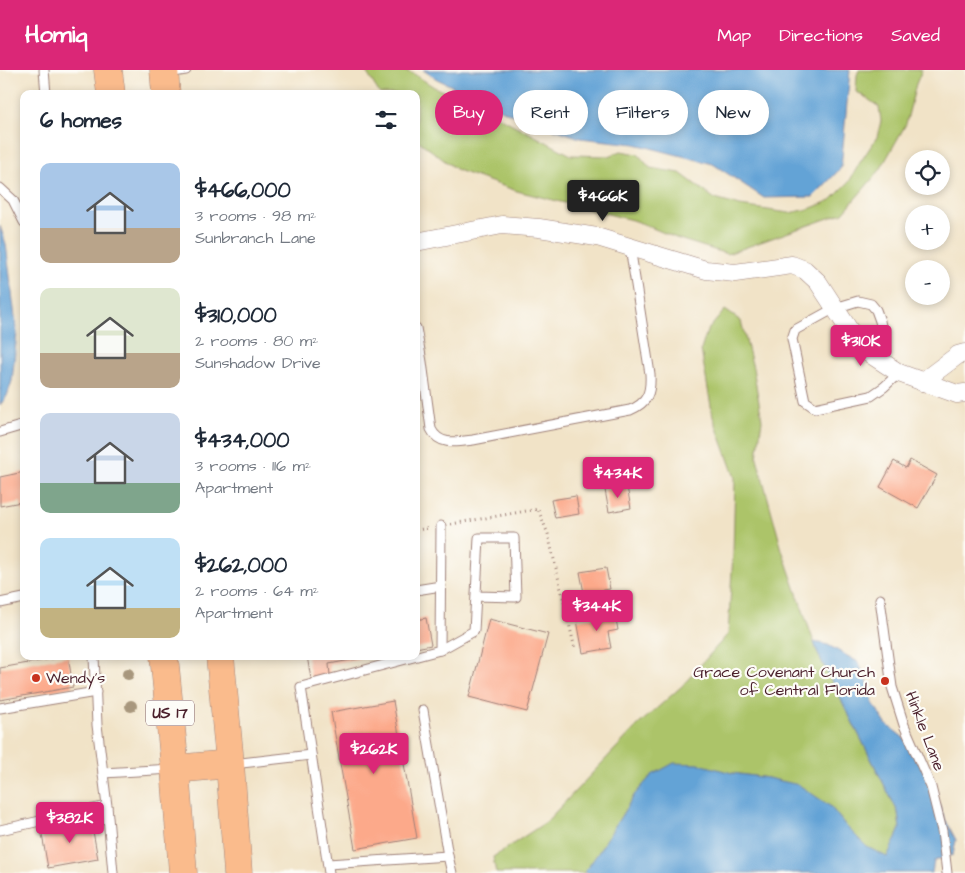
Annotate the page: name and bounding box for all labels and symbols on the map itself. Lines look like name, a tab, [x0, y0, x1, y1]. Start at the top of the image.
pin: $466K	[568, 180, 638, 222]
pin: $310K	[826, 324, 896, 367]
pin: $434K	[583, 456, 653, 499]
pin: $344K	[562, 590, 632, 632]
place label: Grace Covenant Church of Central Florida	[693, 661, 875, 701]
place label: Wendy's	[46, 667, 105, 690]
marker: Wendy's	[30, 672, 42, 684]
marker: Grace Covenant Church of Central Florida	[879, 675, 891, 687]
street label: Hinkle Lane	[900, 688, 950, 774]
road number: US 17	[146, 700, 194, 726]
pin: $262K	[339, 732, 409, 775]
pin: $382K	[35, 802, 105, 844]

